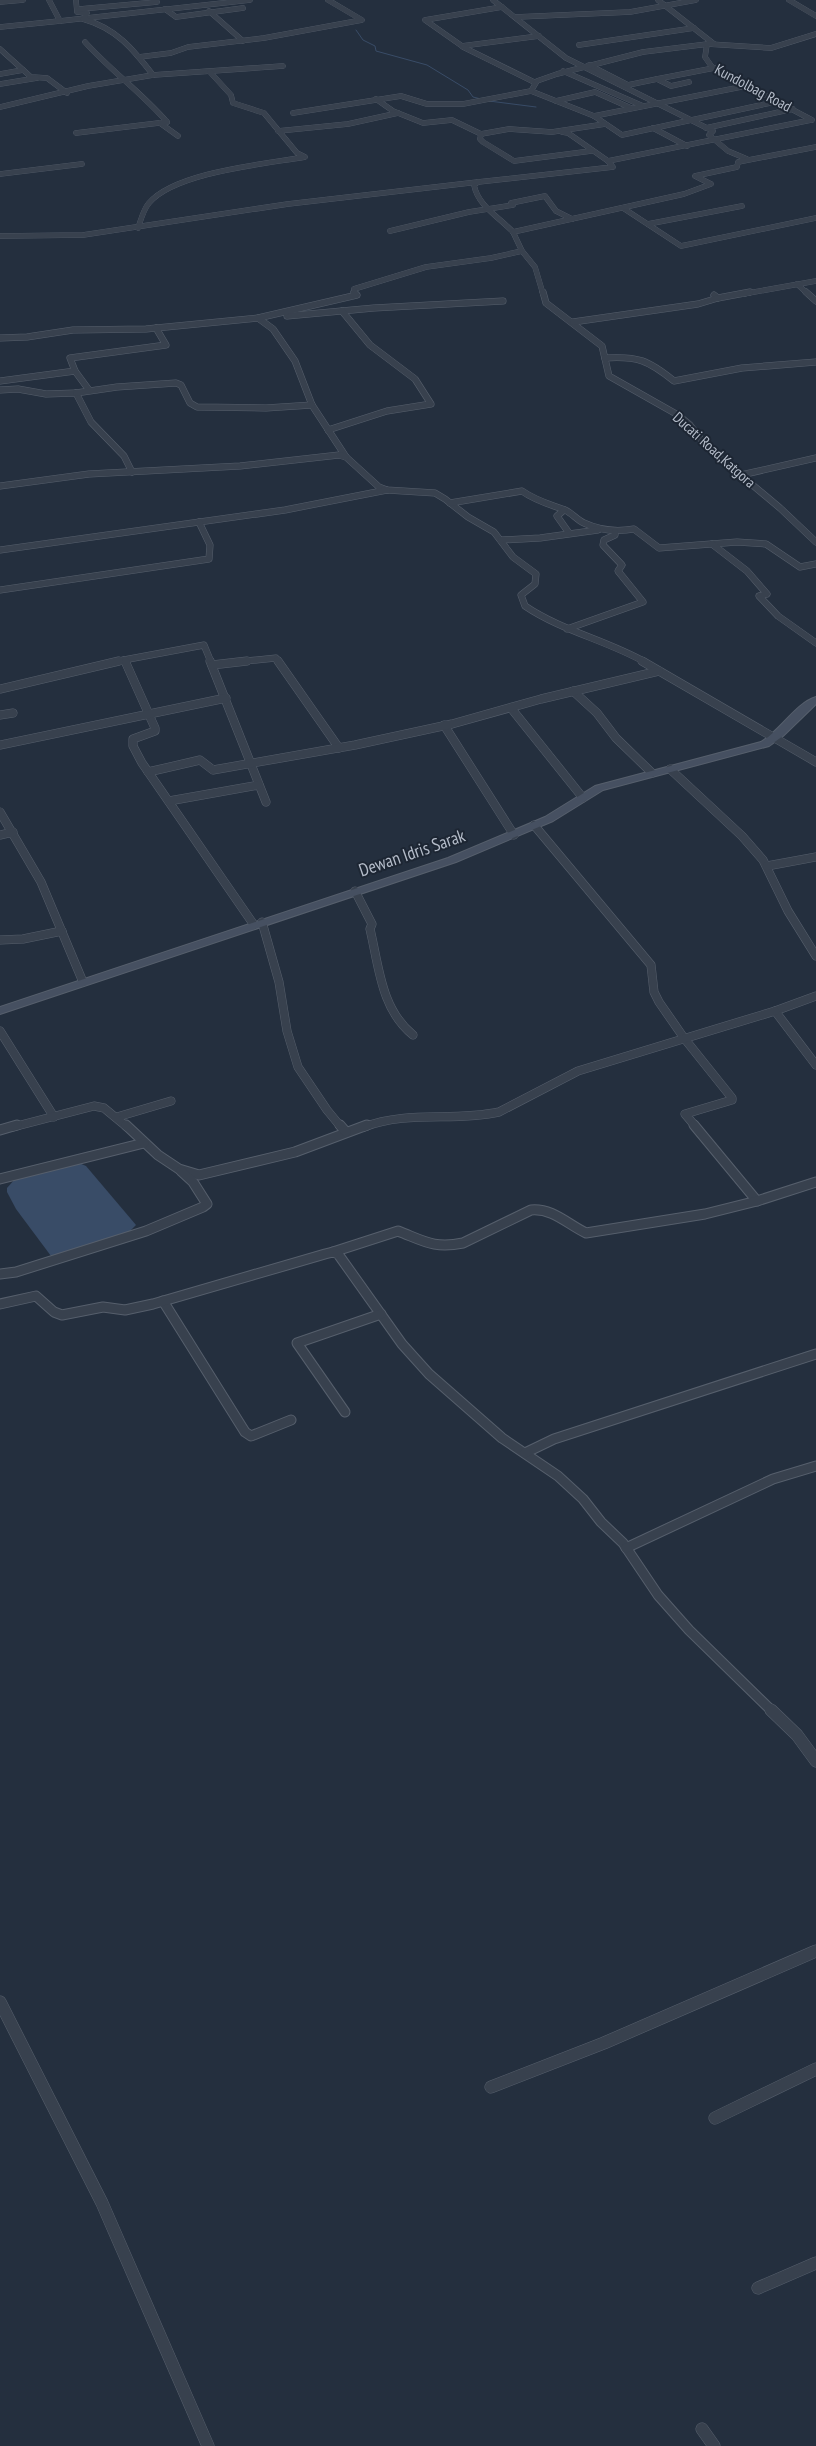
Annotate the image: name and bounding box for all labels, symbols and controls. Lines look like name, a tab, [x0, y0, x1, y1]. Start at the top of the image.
street label: Kundolbag Road	[712, 59, 795, 116]
street label: Ducati Road,Katgora	[669, 407, 760, 492]
street label: Dewan Idris Sarak	[356, 824, 468, 881]

